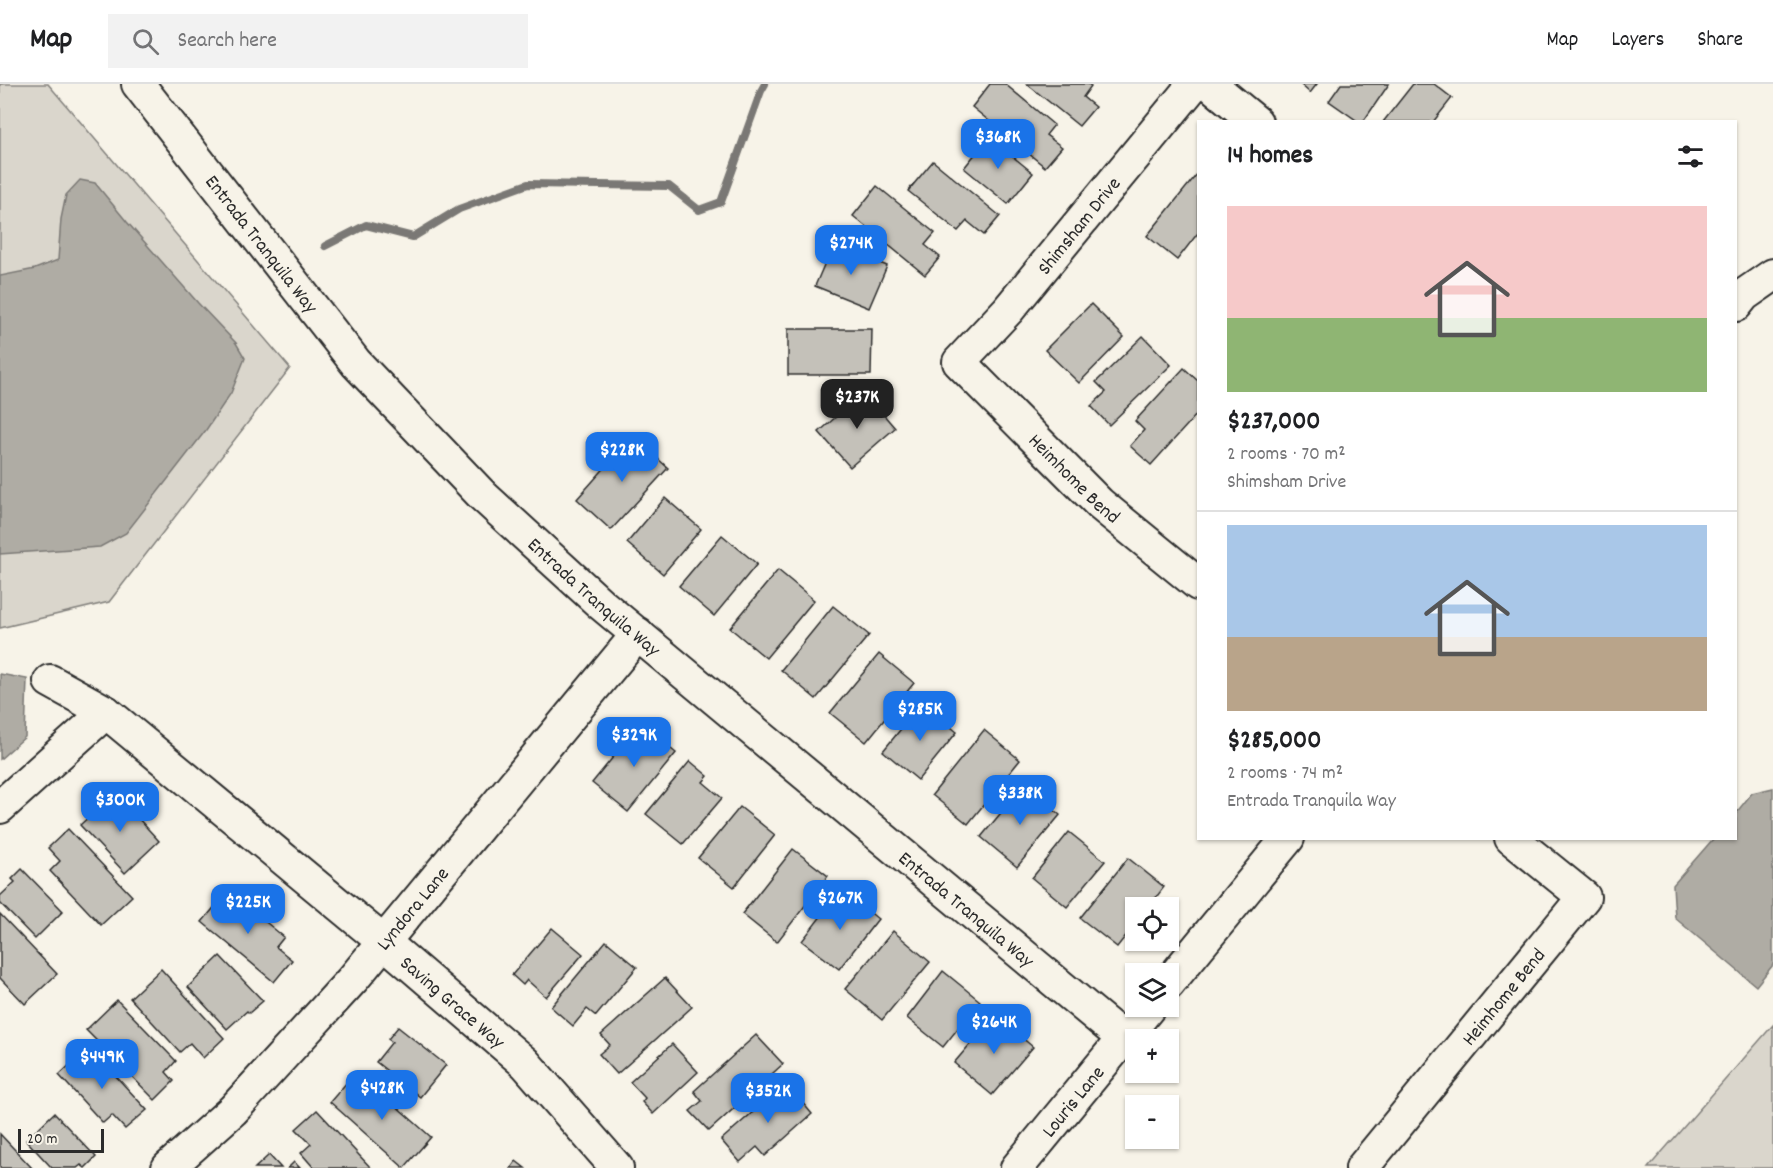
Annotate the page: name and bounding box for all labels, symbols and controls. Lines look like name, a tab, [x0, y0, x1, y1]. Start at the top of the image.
search box	[108, 14, 528, 68]
text: Map	[30, 21, 72, 61]
icon: search	[129, 25, 162, 58]
text: Search here	[177, 26, 277, 57]
text: Map	[1547, 26, 1578, 56]
text: Layers	[1611, 26, 1664, 56]
text: Share	[1697, 26, 1743, 56]
pin: $368K	[956, 119, 1040, 170]
text: $368K	[975, 124, 1021, 152]
text: 14 homes	[1227, 138, 1313, 175]
icon: filters	[1674, 140, 1707, 173]
street label: Entrada Tranquila Way	[197, 170, 324, 321]
street label: Shimsham Drive	[1032, 172, 1129, 282]
pin: $274K	[809, 225, 893, 276]
text: $274K	[829, 230, 873, 258]
icon: home	[1413, 245, 1521, 353]
pin: $237K	[815, 379, 899, 430]
text: $237K	[835, 384, 879, 412]
text: $237,000	[1227, 404, 1321, 441]
street label: Heimhome Bend	[1021, 428, 1125, 532]
pin: $228K	[580, 432, 664, 483]
text: $228K	[600, 437, 644, 465]
text: 2 rooms · 70 m²	[1227, 441, 1346, 469]
text: Shimsham Drive	[1227, 469, 1346, 497]
street label: Entrada Tranquila Way	[520, 532, 666, 665]
icon: home	[1413, 564, 1521, 672]
pin: $285K	[878, 691, 962, 742]
text: $285K	[897, 696, 943, 724]
pin: $329K	[592, 717, 676, 768]
text: $329K	[611, 722, 657, 750]
text: $285,000	[1227, 723, 1321, 760]
text: 2 rooms · 74 m²	[1227, 760, 1343, 788]
pin: $338K	[978, 775, 1062, 826]
text: $338K	[997, 780, 1043, 808]
pin: $300K	[78, 782, 162, 833]
text: $300K	[95, 787, 145, 815]
text: Entrada Tranquila Way	[1227, 788, 1396, 816]
street label: Entrada Tranquila Way	[891, 846, 1040, 976]
street label: Lyndora Lane	[371, 862, 457, 958]
pin: $267K	[798, 880, 882, 931]
pin: $225K	[206, 884, 290, 935]
text: $267K	[817, 885, 863, 913]
text: $225K	[225, 889, 271, 917]
map controls	[1125, 897, 1179, 1149]
button: locate	[1125, 897, 1179, 951]
street label: Heimhome Bend	[1457, 943, 1553, 1053]
street label: Saving Grace Way	[393, 951, 510, 1057]
button: layers	[1125, 963, 1179, 1017]
pin: $264K	[952, 1004, 1036, 1055]
text: $264K	[971, 1009, 1017, 1037]
button: +	[1125, 1029, 1179, 1083]
pin: $449K	[60, 1039, 144, 1090]
text: $449K	[79, 1044, 125, 1072]
street label: Louris Lane	[1037, 1061, 1113, 1145]
pin: $428K	[340, 1070, 424, 1121]
pin: $352K	[726, 1073, 810, 1124]
text: $428K	[360, 1075, 404, 1103]
text: $352K	[745, 1078, 791, 1106]
button: −	[1125, 1095, 1179, 1149]
scale bar	[18, 1126, 104, 1154]
text: 20 m	[27, 1128, 57, 1151]

